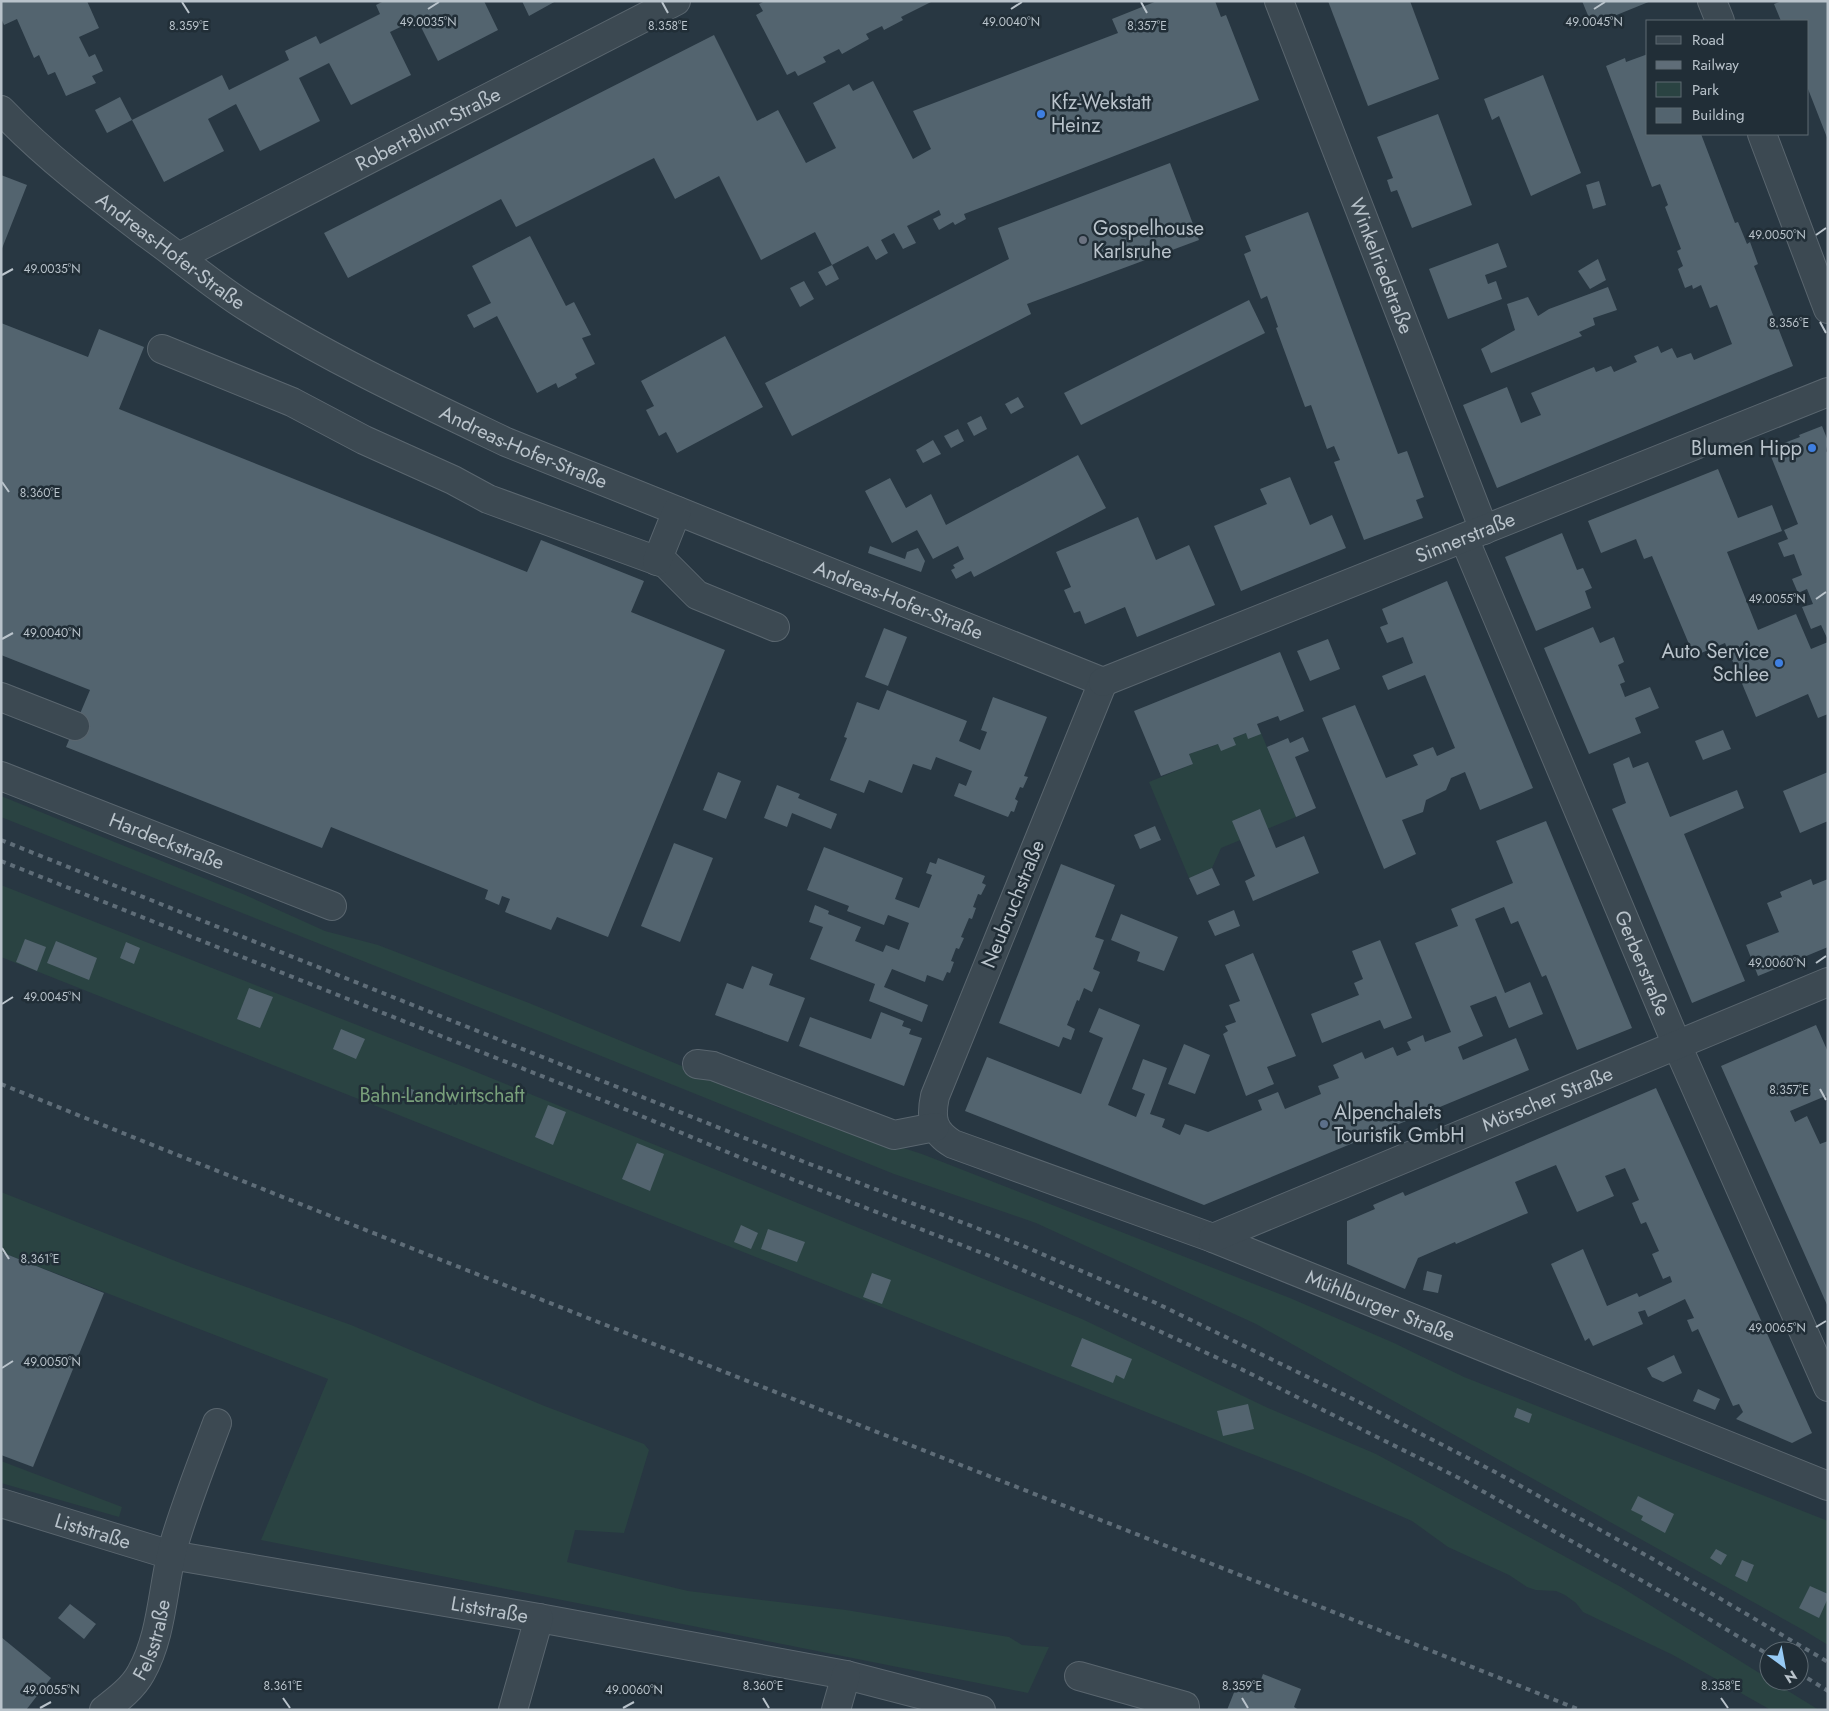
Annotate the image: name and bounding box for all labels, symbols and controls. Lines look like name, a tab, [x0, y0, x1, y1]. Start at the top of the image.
text: 49.0035°N	[399, 13, 457, 31]
text: 49.0040°N	[982, 13, 1040, 31]
text: 49.0045°N	[1565, 13, 1623, 31]
text: 8.359°E	[169, 17, 209, 35]
text: 8.358°E	[648, 17, 688, 35]
text: 8.357°E	[1127, 17, 1167, 35]
legend	[1646, 20, 1809, 135]
text: Road	[1692, 29, 1724, 51]
text: Railway	[1692, 54, 1739, 76]
street label: Robert-Blum-Straße	[350, 79, 506, 178]
text: Park	[1692, 79, 1719, 101]
place label: Kfz-Wekstatt Heinz	[1051, 88, 1151, 140]
text: Building	[1692, 104, 1744, 126]
marker: Kfz-Wekstatt Heinz	[1035, 108, 1047, 120]
street label: Andreas-Hofer-Straße	[90, 185, 251, 317]
street label: Winkelriedstraße	[1342, 194, 1421, 338]
place label: Gospelhouse Karlsruhe	[1093, 214, 1204, 266]
text: 49.0050°N	[1748, 226, 1806, 244]
marker: Gospelhouse Karlsruhe	[1077, 234, 1089, 246]
text: 49.0035°N	[23, 260, 81, 278]
text: 8.356°E	[1769, 314, 1809, 332]
street label: Andreas-Hofer-Straße	[435, 398, 612, 496]
place label: Blumen Hipp	[1691, 434, 1802, 463]
marker: Blumen Hipp	[1806, 442, 1818, 454]
text: 8.360°E	[20, 484, 60, 502]
street label: Sinnerstraße	[1411, 504, 1519, 570]
street label: Andreas-Hofer-Straße	[810, 553, 988, 647]
text: 49.0055°N	[1748, 590, 1806, 608]
text: 49.0040°N	[23, 624, 81, 642]
place label: Auto Service Schlee	[1661, 637, 1769, 689]
marker: Auto Service Schlee	[1773, 657, 1785, 669]
street label: Hardeckstraße	[105, 805, 229, 877]
street label: Neubruchstraße	[974, 835, 1052, 973]
street label: Gerberstraße	[1607, 906, 1678, 1020]
text: 49.0060°N	[1748, 954, 1806, 972]
text: 49.0045°N	[23, 988, 81, 1006]
street label: Mörscher Straße	[1477, 1059, 1617, 1139]
park label: Bahn-Landwirtschaft	[359, 1081, 525, 1110]
text: 8.357°E	[1769, 1081, 1809, 1099]
place label: Alpenchalets Touristik GmbH	[1334, 1098, 1464, 1150]
marker: Alpenchalets Touristik GmbH	[1318, 1118, 1330, 1130]
text: 8.361°E	[21, 1250, 59, 1268]
street label: Mühlburger Straße	[1302, 1262, 1460, 1349]
text: 49.0065°N	[1748, 1319, 1806, 1337]
text: 49.0050°N	[23, 1353, 81, 1371]
street label: Liststraße	[51, 1506, 134, 1556]
street label: Liststraße	[449, 1589, 531, 1630]
street label: Felsstraße	[125, 1597, 177, 1686]
north arrow	[1759, 1641, 1809, 1691]
text: N	[1781, 1666, 1801, 1688]
text: 8.361°E	[264, 1677, 302, 1695]
text: 8.360°E	[743, 1677, 783, 1695]
text: 8.359°E	[1222, 1677, 1262, 1695]
text: 8.358°E	[1701, 1677, 1741, 1695]
text: 49.0055°N	[22, 1681, 80, 1699]
text: 49.0060°N	[605, 1681, 663, 1699]

